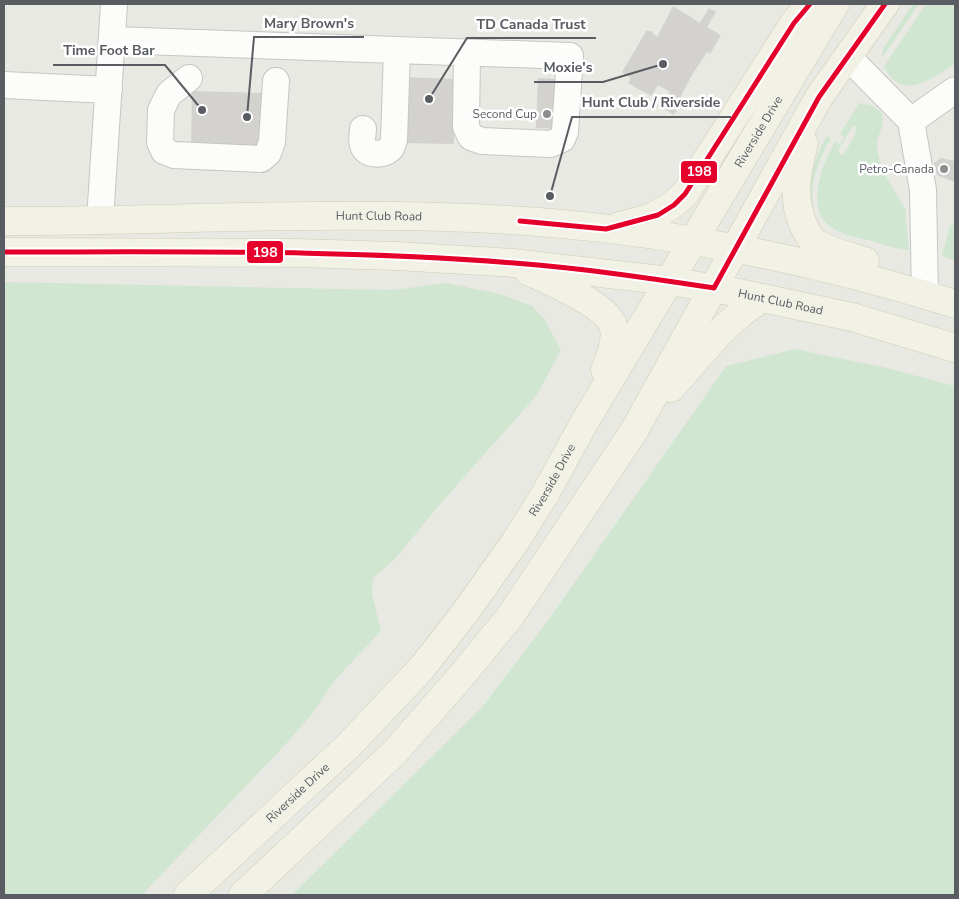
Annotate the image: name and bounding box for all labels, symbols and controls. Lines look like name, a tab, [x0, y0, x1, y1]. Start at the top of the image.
callout: Mary Brown's	[254, 8, 364, 37]
callout: TD Canada Trust	[467, 9, 596, 38]
text: Mary Brown's	[264, 14, 354, 33]
text: TD Canada Trust	[476, 15, 586, 34]
callout: Time Foot Bar	[53, 36, 165, 65]
text: Time Foot Bar	[63, 41, 155, 60]
callout: Moxie's	[534, 53, 603, 82]
text: Moxie's	[543, 58, 593, 77]
callout: Hunt Club / Riverside	[572, 88, 731, 117]
text: Hunt Club / Riverside	[582, 93, 721, 112]
street label: Riverside Drive	[731, 93, 786, 171]
place label: Second Cup	[473, 106, 537, 122]
marker: Second Cup	[541, 108, 553, 120]
line badge: 198	[680, 160, 718, 184]
place label: Petro-Canada	[859, 161, 934, 177]
text: 198	[686, 162, 712, 181]
marker: Petro-Canada	[938, 163, 950, 175]
street label: Hunt Club Road	[336, 208, 422, 225]
line badge: 198	[246, 240, 284, 264]
text: 198	[252, 243, 278, 262]
street label: Hunt Club Road	[737, 285, 825, 319]
street label: Riverside Drive	[525, 441, 579, 519]
street label: Riverside Drive	[263, 759, 333, 826]

